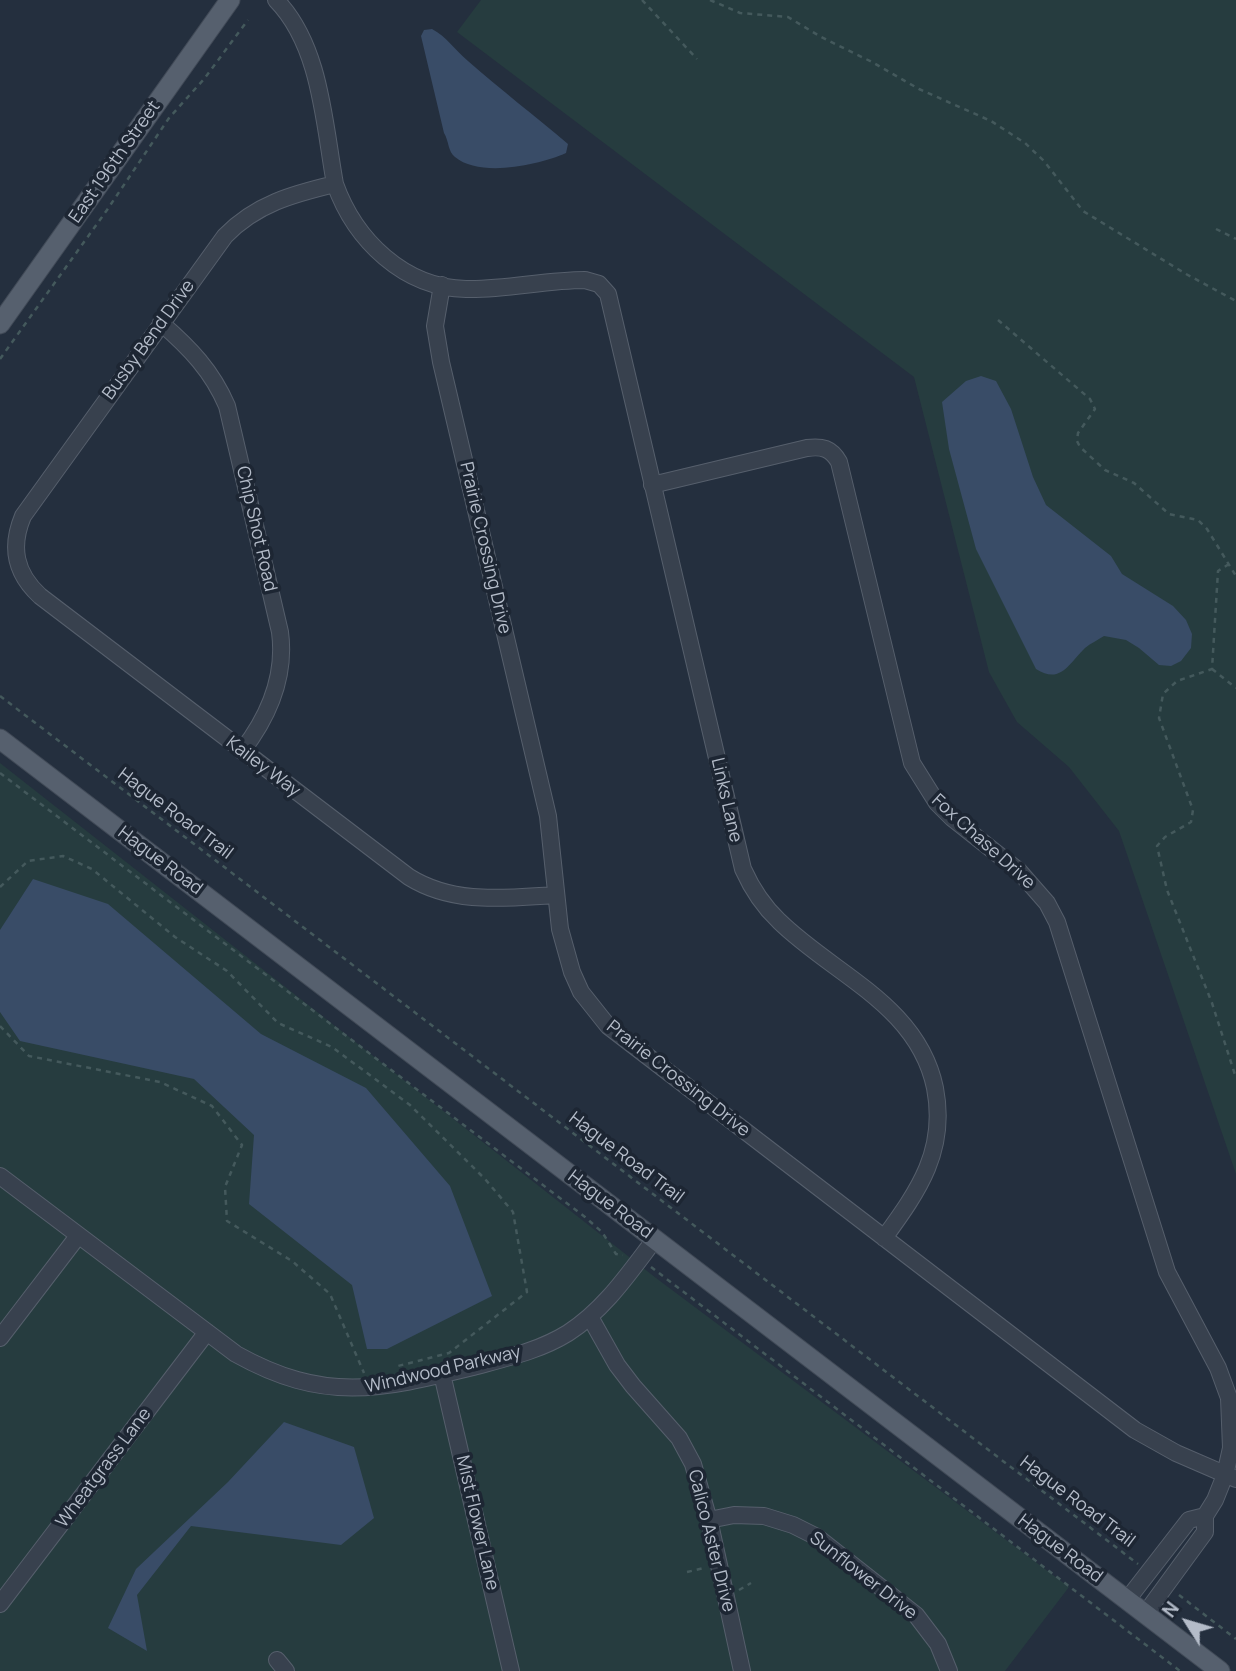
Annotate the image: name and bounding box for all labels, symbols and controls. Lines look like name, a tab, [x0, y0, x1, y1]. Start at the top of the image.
street label: East 196th Street	[65, 97, 165, 227]
street label: Busby Bend Drive	[98, 276, 200, 404]
street label: Prairie Crossing Drive	[455, 460, 515, 636]
street label: Chip Shot Road	[231, 464, 281, 594]
street label: Kailey Way	[222, 732, 304, 802]
street label: Links Lane	[706, 756, 746, 844]
street label: Hague Road Trail	[113, 764, 237, 864]
street label: Fox Chase Drive	[927, 790, 1039, 894]
street label: Hague Road	[113, 822, 207, 900]
street label: Prairie Crossing Drive	[602, 1016, 754, 1142]
street label: Hague Road Trail	[564, 1108, 688, 1208]
street label: Hague Road	[563, 1166, 657, 1244]
street label: Windwood Parkway	[363, 1342, 523, 1398]
street label: Wheatgrass Lane	[52, 1404, 156, 1532]
street label: Hague Road Trail	[1015, 1452, 1139, 1552]
street label: Mist Flower Lane	[451, 1454, 503, 1592]
street label: Calico Aster Drive	[683, 1468, 739, 1614]
street label: Hague Road	[1013, 1510, 1107, 1588]
street label: Sunflower Drive	[805, 1527, 921, 1625]
north arrow	[1152, 1587, 1222, 1657]
text: N	[1156, 1596, 1185, 1623]

